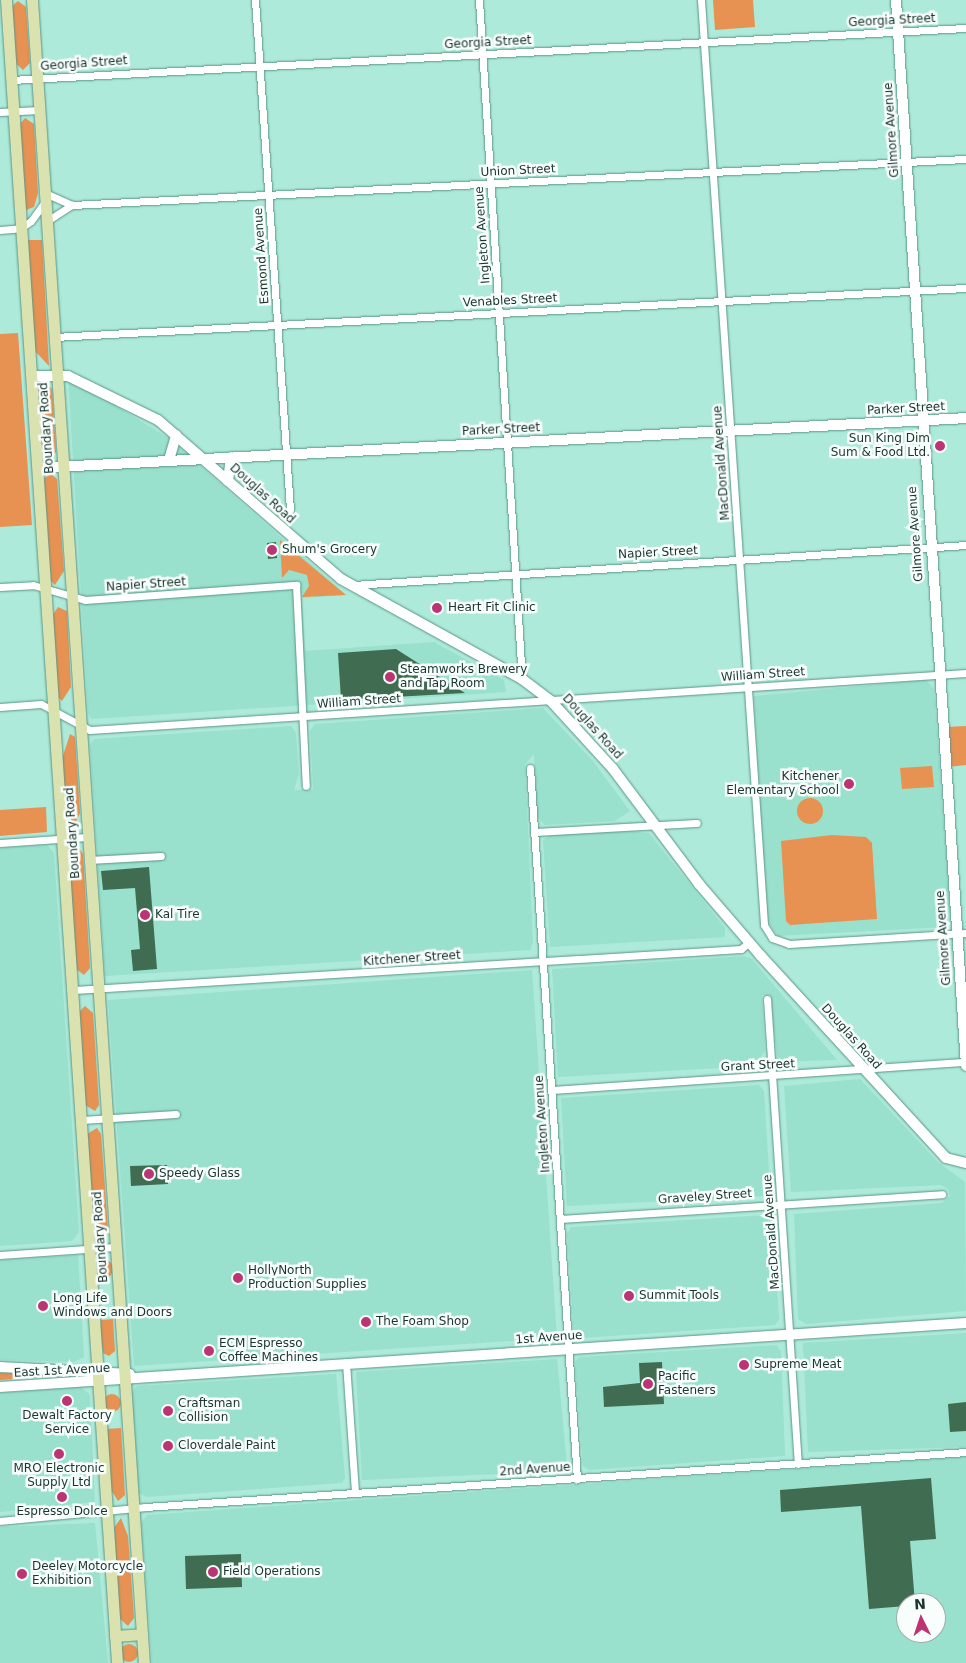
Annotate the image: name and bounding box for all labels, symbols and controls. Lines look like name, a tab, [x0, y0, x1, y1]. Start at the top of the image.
street label: Georgia Street	[848, 12, 936, 30]
street label: Georgia Street	[444, 34, 532, 52]
street label: Georgia Street	[40, 54, 128, 74]
street label: Gilmore Avenue	[881, 82, 903, 178]
street label: Union Street	[480, 162, 556, 180]
street label: Ingleton Avenue	[472, 186, 494, 284]
street label: Esmond Avenue	[251, 207, 273, 305]
street label: Venables Street	[462, 291, 558, 311]
street label: Boundary Road	[37, 382, 57, 474]
street label: Parker Street	[867, 400, 945, 418]
street label: MacDonald Avenue	[711, 405, 733, 521]
street label: Parker Street	[462, 421, 540, 439]
place label: Sun King Dim Sum & Food Ltd.	[831, 432, 930, 460]
marker: Sun King Dim Sum & Food Ltd.	[934, 440, 946, 452]
street label: Douglas Road	[226, 461, 298, 527]
street label: Gilmore Avenue	[905, 486, 927, 582]
place label: Shum's Grocery	[282, 543, 377, 557]
marker: Shum's Grocery	[266, 544, 278, 556]
street label: Napier Street	[618, 544, 698, 562]
street label: Napier Street	[106, 575, 186, 595]
marker: Heart Fit Clinic	[430, 601, 444, 615]
place label: Heart Fit Clinic	[448, 601, 536, 615]
place label: Steamworks Brewery and Tap Room	[400, 663, 527, 691]
street label: William Street	[720, 665, 806, 685]
marker: Steamworks Brewery and Tap Room	[384, 671, 396, 683]
street label: Douglas Road	[559, 691, 625, 763]
street label: William Street	[316, 692, 402, 712]
place label: Kitchener Elementary School	[726, 770, 839, 798]
marker: Kitchener Elementary School	[843, 778, 855, 790]
street label: Boundary Road	[63, 787, 83, 879]
street label: Gilmore Avenue	[933, 890, 955, 986]
place label: Kal Tire	[155, 908, 200, 922]
marker: Kal Tire	[139, 909, 151, 921]
street label: Kitchener Street	[363, 948, 461, 970]
street label: Douglas Road	[818, 1001, 884, 1073]
street label: Grant Street	[721, 1057, 795, 1075]
street label: Ingleton Avenue	[532, 1075, 554, 1173]
place label: Speedy Glass	[159, 1167, 240, 1181]
marker: Speedy Glass	[143, 1168, 155, 1180]
street label: MacDonald Avenue	[761, 1174, 783, 1290]
street label: Graveley Street	[658, 1187, 752, 1207]
street label: Boundary Road	[91, 1191, 111, 1283]
place label: HollyNorth Production Supplies	[248, 1264, 366, 1292]
marker: HollyNorth Production Supplies	[232, 1272, 244, 1284]
place label: Summit Tools	[639, 1289, 719, 1303]
marker: Summit Tools	[623, 1290, 635, 1302]
place label: Long Life Windows and Doors	[53, 1292, 172, 1320]
marker: Long Life Windows and Doors	[37, 1300, 49, 1312]
place label: The Foam Shop	[376, 1315, 469, 1329]
marker: The Foam Shop	[360, 1316, 372, 1328]
street label: 1st Avenue	[515, 1328, 583, 1348]
place label: ECM Espresso Coffee Machines	[219, 1337, 318, 1365]
marker: ECM Espresso Coffee Machines	[203, 1345, 215, 1357]
place label: Supreme Meat	[754, 1358, 842, 1372]
marker: Supreme Meat	[738, 1359, 750, 1371]
street label: East 1st Avenue	[13, 1361, 111, 1381]
place label: Pacific Fasteners	[658, 1370, 716, 1398]
marker: Pacific Fasteners	[642, 1378, 654, 1390]
marker: Dewalt Factory Service	[61, 1395, 73, 1407]
place label: Craftsman Collision	[178, 1397, 240, 1425]
marker: Craftsman Collision	[162, 1405, 174, 1417]
place label: Dewalt Factory Service	[22, 1409, 112, 1437]
place label: Cloverdale Paint	[178, 1439, 275, 1453]
marker: Cloverdale Paint	[162, 1440, 174, 1452]
marker: MRO Electronic Supply Ltd	[53, 1448, 65, 1460]
street label: 2nd Avenue	[499, 1460, 571, 1480]
place label: MRO Electronic Supply Ltd	[13, 1462, 105, 1490]
marker: Espresso Dolce	[56, 1491, 68, 1503]
place label: Espresso Dolce	[16, 1505, 108, 1519]
place label: Deeley Motorcycle Exhibition	[32, 1560, 143, 1588]
place label: Field Operations	[223, 1565, 320, 1579]
marker: Field Operations	[207, 1566, 219, 1578]
marker: Deeley Motorcycle Exhibition	[16, 1568, 28, 1580]
north arrow	[896, 1593, 946, 1643]
text: N	[914, 1596, 926, 1612]

